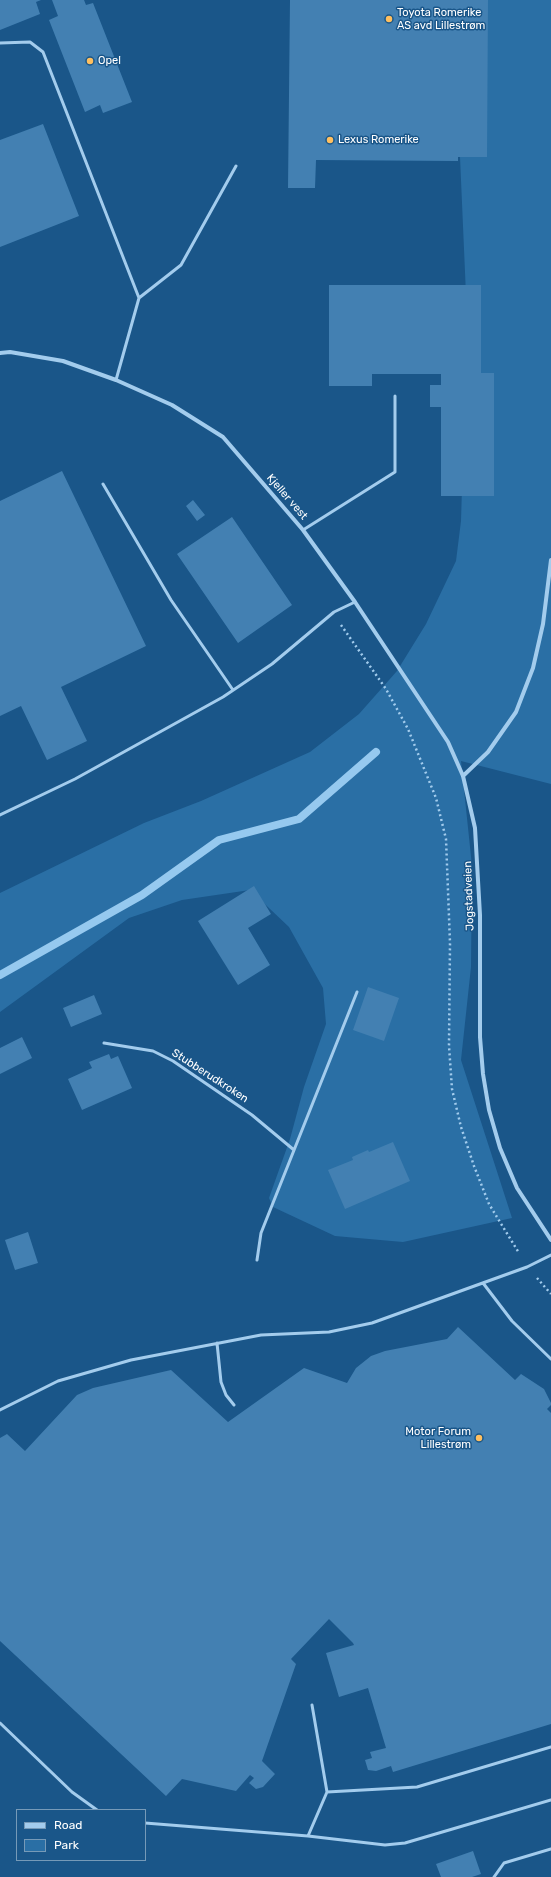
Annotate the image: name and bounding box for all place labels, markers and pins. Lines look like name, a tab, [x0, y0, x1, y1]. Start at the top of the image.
place label: Toyota Romerike AS avd Lillestrøm	[397, 6, 485, 32]
marker: Toyota Romerike AS avd Lillestrøm	[384, 14, 394, 24]
place label: Opel	[98, 54, 121, 68]
marker: Opel	[85, 56, 95, 66]
place label: Lexus Romerike	[338, 133, 419, 147]
marker: Lexus Romerike	[325, 135, 335, 145]
place label: Motor Forum Lillestrøm	[405, 1425, 471, 1451]
marker: Motor Forum Lillestrøm	[474, 1433, 484, 1443]

